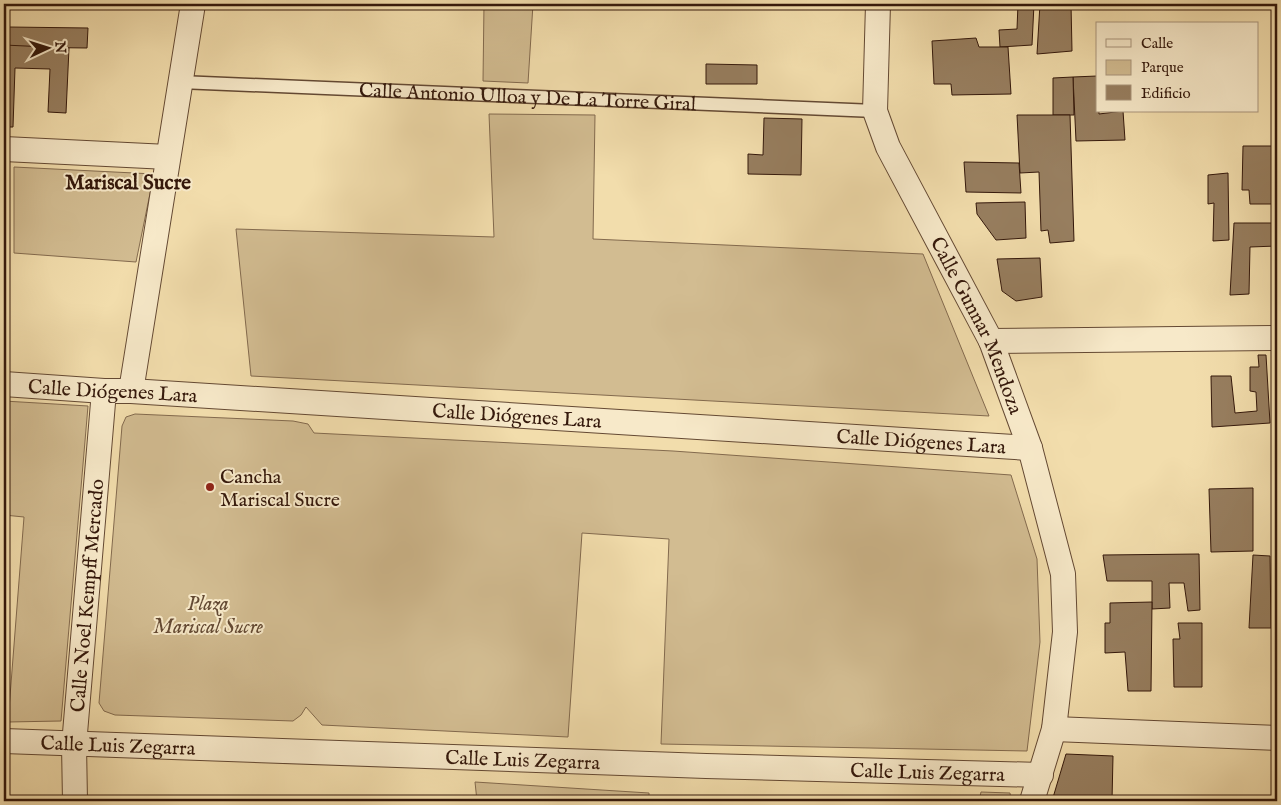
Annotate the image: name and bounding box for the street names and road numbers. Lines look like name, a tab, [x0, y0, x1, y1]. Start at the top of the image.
street label: Calle Antonio Ulloa y De La Torre Giral	[359, 78, 697, 118]
street label: Calle Gunnar Mendoza	[924, 233, 1028, 418]
street label: Calle Diógenes Lara	[27, 375, 198, 409]
street label: Calle Diógenes Lara	[431, 399, 603, 435]
street label: Calle Diógenes Lara	[836, 425, 1007, 460]
street label: Calle Noel Kempff Mercado	[66, 478, 111, 713]
street label: Calle Luis Zegarra	[40, 731, 196, 762]
street label: Calle Luis Zegarra	[445, 746, 601, 776]
street label: Calle Luis Zegarra	[850, 759, 1006, 788]

